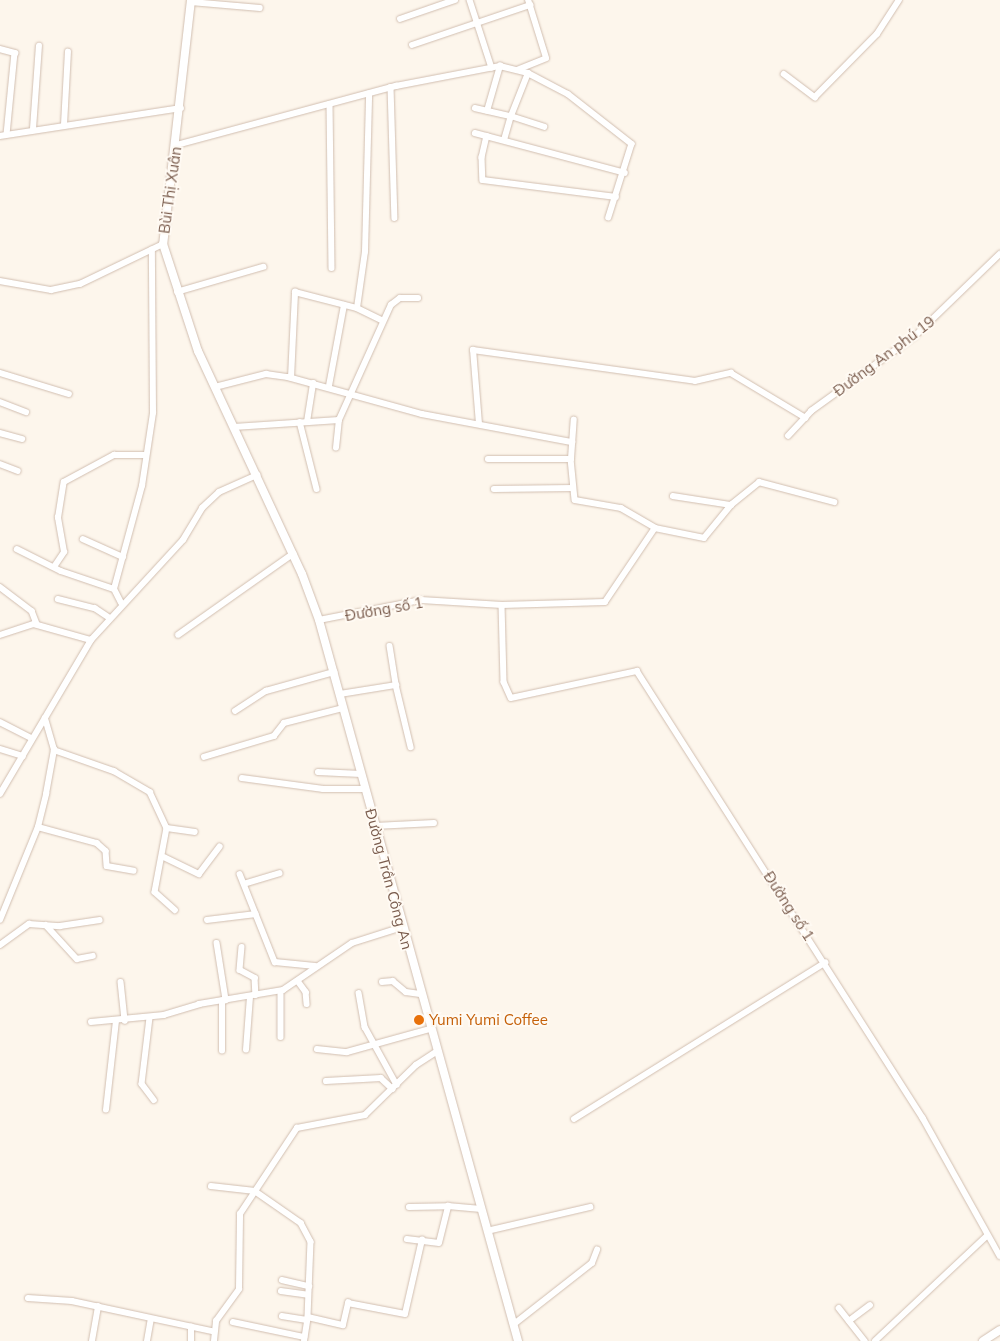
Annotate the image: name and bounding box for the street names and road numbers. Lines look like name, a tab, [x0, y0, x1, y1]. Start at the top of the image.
street label: Bùi Thị Xuân	[155, 145, 185, 235]
street label: Đường An phú 19	[830, 312, 938, 400]
street label: Đường số 1	[343, 593, 425, 625]
street label: Đường Trần Công An	[362, 807, 416, 951]
street label: Đường số 1	[760, 868, 818, 944]

